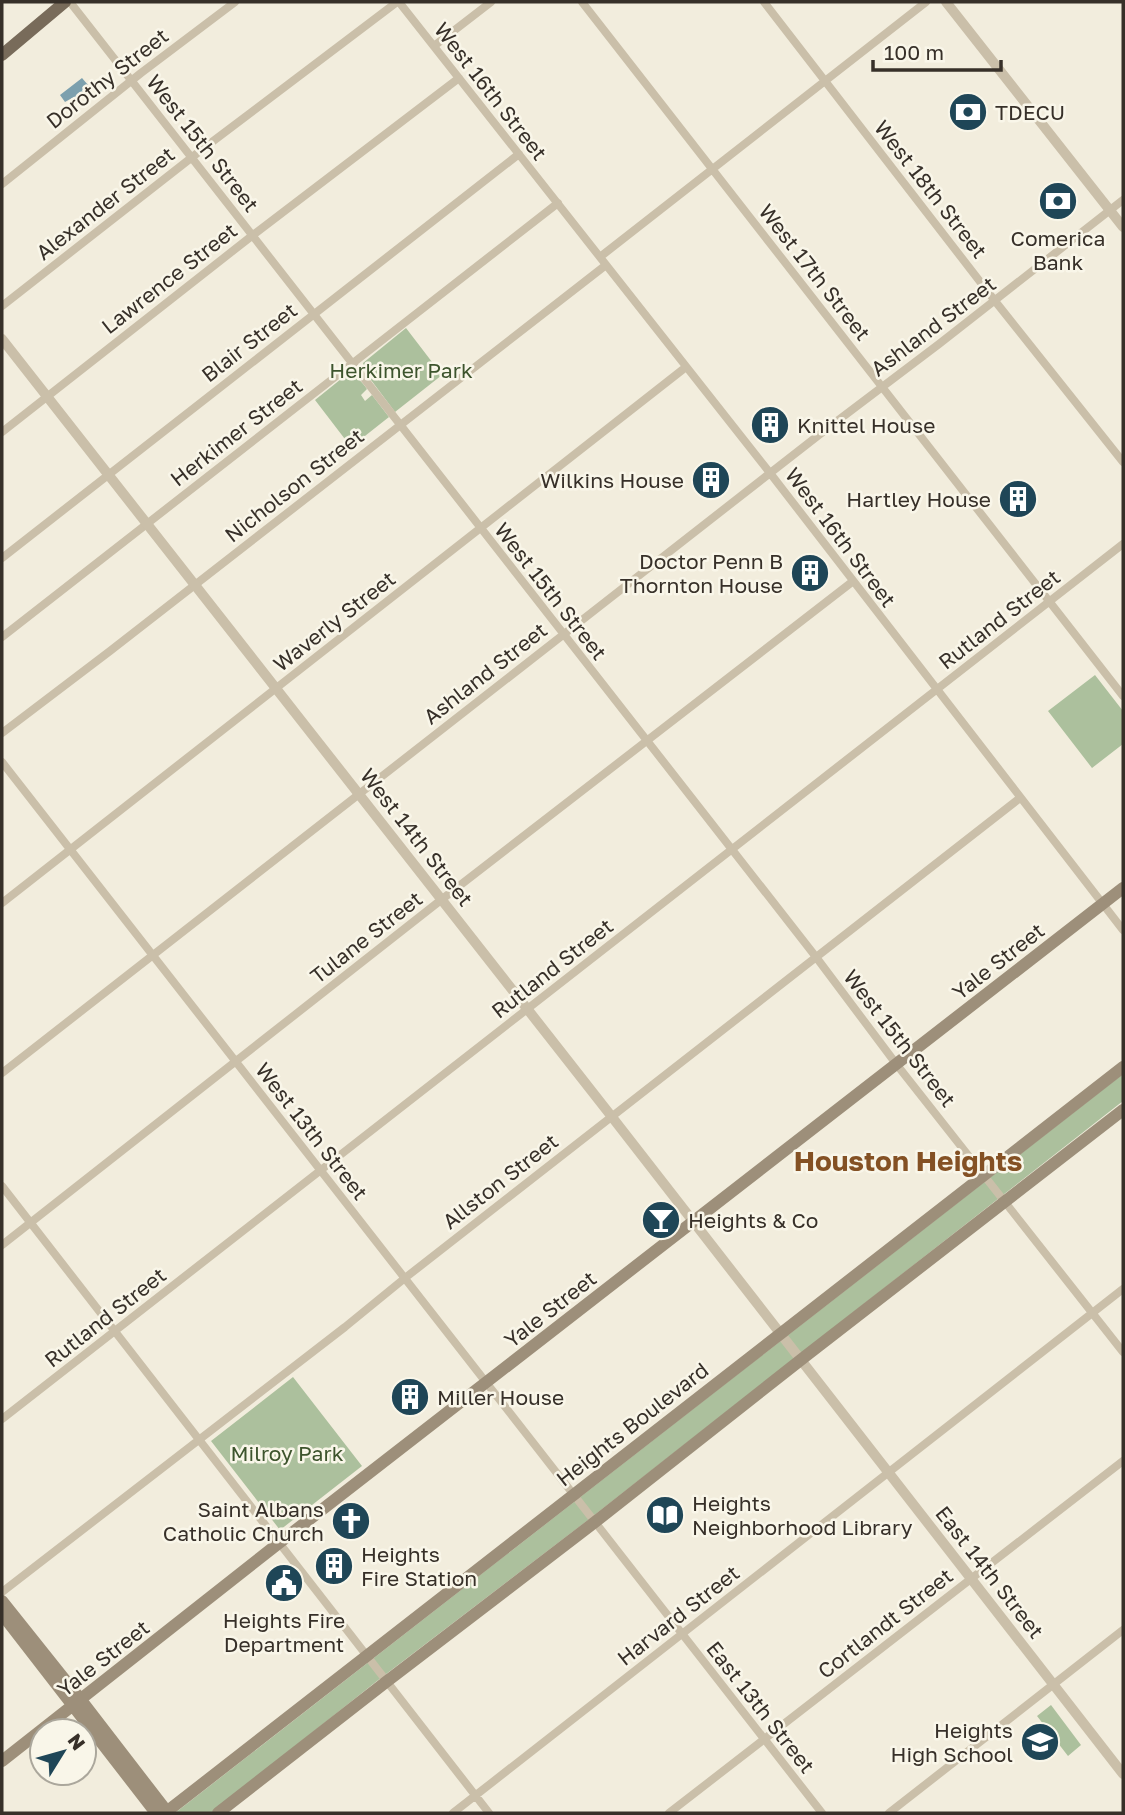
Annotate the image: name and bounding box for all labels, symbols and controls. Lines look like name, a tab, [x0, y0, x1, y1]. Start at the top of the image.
street label: West 16th Street	[429, 17, 553, 165]
street label: Dorothy Street	[41, 22, 173, 134]
scale bar	[873, 28, 1001, 72]
text: 100 m	[884, 39, 944, 65]
street label: West 15th Street	[141, 69, 265, 217]
bank icon: TDECU	[947, 91, 989, 133]
place label: TDECU	[995, 99, 1065, 125]
street label: West 18th Street	[869, 115, 993, 263]
street label: Alexander Street	[31, 141, 179, 265]
bank icon: Comerica Bank	[1037, 180, 1079, 222]
street label: West 17th Street	[754, 198, 876, 346]
street label: Lawrence Street	[96, 217, 242, 339]
place label: Comerica Bank	[1011, 225, 1105, 275]
street label: Ashland Street	[865, 271, 1001, 381]
street label: Blair Street	[196, 297, 302, 387]
park label: Herkimer Park	[329, 357, 473, 383]
street label: Herkimer Street	[165, 372, 307, 492]
building icon: Knittel House	[749, 404, 791, 446]
place label: Knittel House	[797, 412, 935, 438]
street label: Nicholson Street	[219, 423, 369, 547]
building icon: Wilkins House	[690, 459, 732, 501]
street label: West 16th Street	[780, 462, 902, 612]
place label: Wilkins House	[540, 467, 684, 493]
building icon: Hartley House	[997, 478, 1039, 520]
place label: Hartley House	[846, 486, 991, 512]
street label: West 15th Street	[489, 517, 613, 665]
place label: Doctor Penn B Thornton House	[620, 548, 783, 598]
building icon: Doctor Penn B Thornton House	[789, 552, 831, 594]
street label: Rutland Street	[933, 564, 1065, 674]
street label: Waverly Street	[268, 565, 400, 677]
street label: Ashland Street	[418, 617, 552, 729]
street label: West 14th Street	[355, 763, 479, 911]
street label: Tulane Street	[305, 885, 427, 989]
street label: Rutland Street	[486, 913, 618, 1023]
street label: Yale Street	[947, 917, 1049, 1005]
street label: West 15th Street	[838, 964, 962, 1112]
street label: West 13th Street	[250, 1057, 374, 1205]
street label: Allston Street	[437, 1128, 563, 1234]
district label: Houston Heights	[794, 1144, 1022, 1177]
bar icon: Heights & Co	[640, 1199, 682, 1241]
place label: Heights & Co	[688, 1207, 818, 1233]
street label: Rutland Street	[39, 1262, 171, 1372]
street label: Yale Street	[499, 1265, 601, 1353]
street label: Heights Boulevard	[551, 1357, 713, 1491]
building icon: Miller House	[389, 1376, 431, 1418]
place label: Miller House	[437, 1384, 564, 1410]
park label: Milroy Park	[230, 1440, 344, 1466]
place label: Heights Neighborhood Library	[692, 1490, 913, 1540]
library icon: Heights Neighborhood Library	[644, 1494, 686, 1536]
place label: Saint Albans Catholic Church	[163, 1496, 324, 1546]
church icon: Saint Albans Catholic Church	[330, 1500, 372, 1542]
street label: East 14th Street	[930, 1501, 1050, 1643]
place label: Heights Fire Station	[361, 1541, 477, 1591]
building icon: Heights Fire Station	[313, 1545, 355, 1587]
street label: Harvard Street	[612, 1559, 744, 1671]
public building icon: Heights Fire Department	[263, 1562, 305, 1604]
street label: Cortlandt Street	[812, 1562, 958, 1684]
place label: Heights Fire Department	[223, 1607, 345, 1657]
street label: Yale Street	[52, 1614, 154, 1702]
street label: East 13th Street	[701, 1636, 821, 1778]
north arrow	[28, 1717, 98, 1787]
place label: Heights High School	[891, 1717, 1013, 1767]
school or university icon: Heights High School	[1019, 1721, 1061, 1763]
text: N	[63, 1729, 91, 1754]

